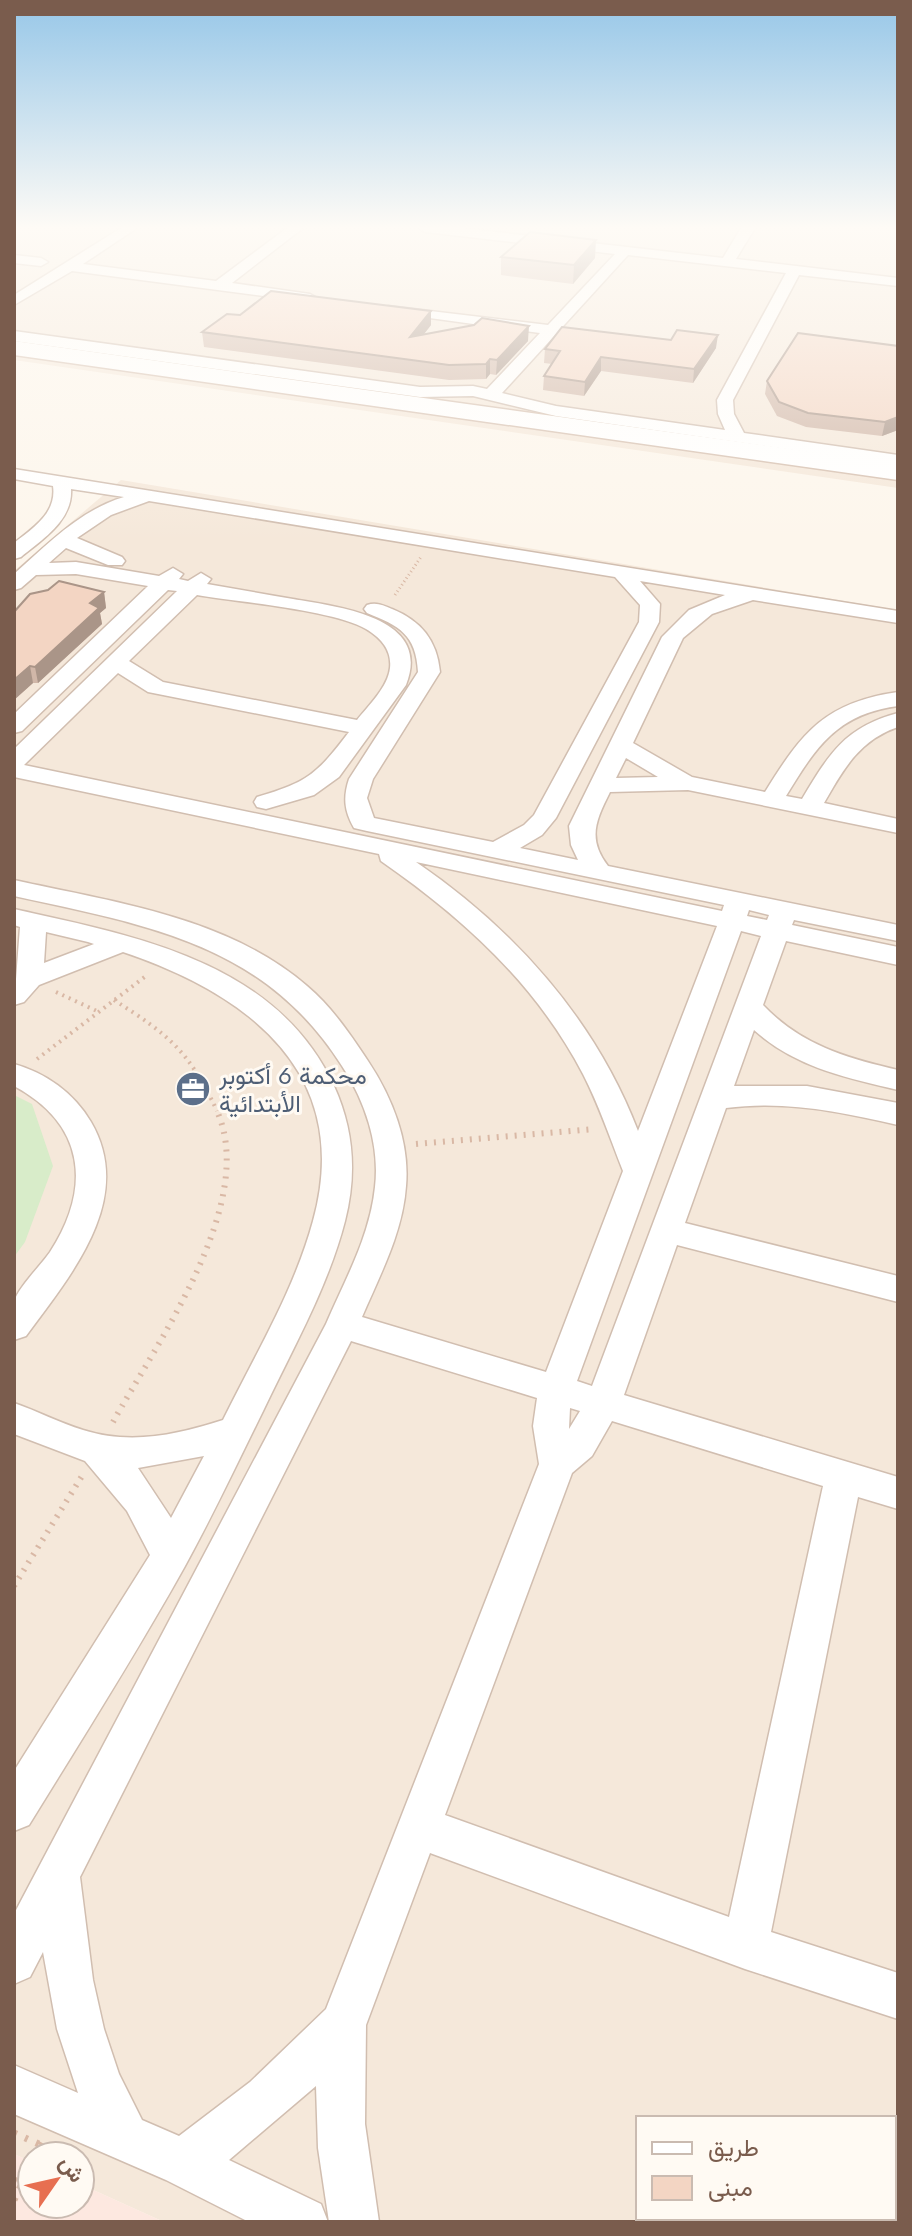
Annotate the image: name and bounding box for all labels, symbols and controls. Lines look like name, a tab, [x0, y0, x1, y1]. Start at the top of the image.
place label: محكمة 6 أكتوبر الأبتدائية	[218, 1058, 367, 1121]
office icon: محكمة 6 أكتوبر الأبتدائية	[174, 1070, 212, 1108]
legend	[636, 2116, 896, 2220]
text: طريق	[708, 2130, 759, 2165]
north arrow	[16, 2140, 96, 2220]
text: ش	[52, 2149, 93, 2189]
text: مبنى	[708, 2170, 753, 2205]

